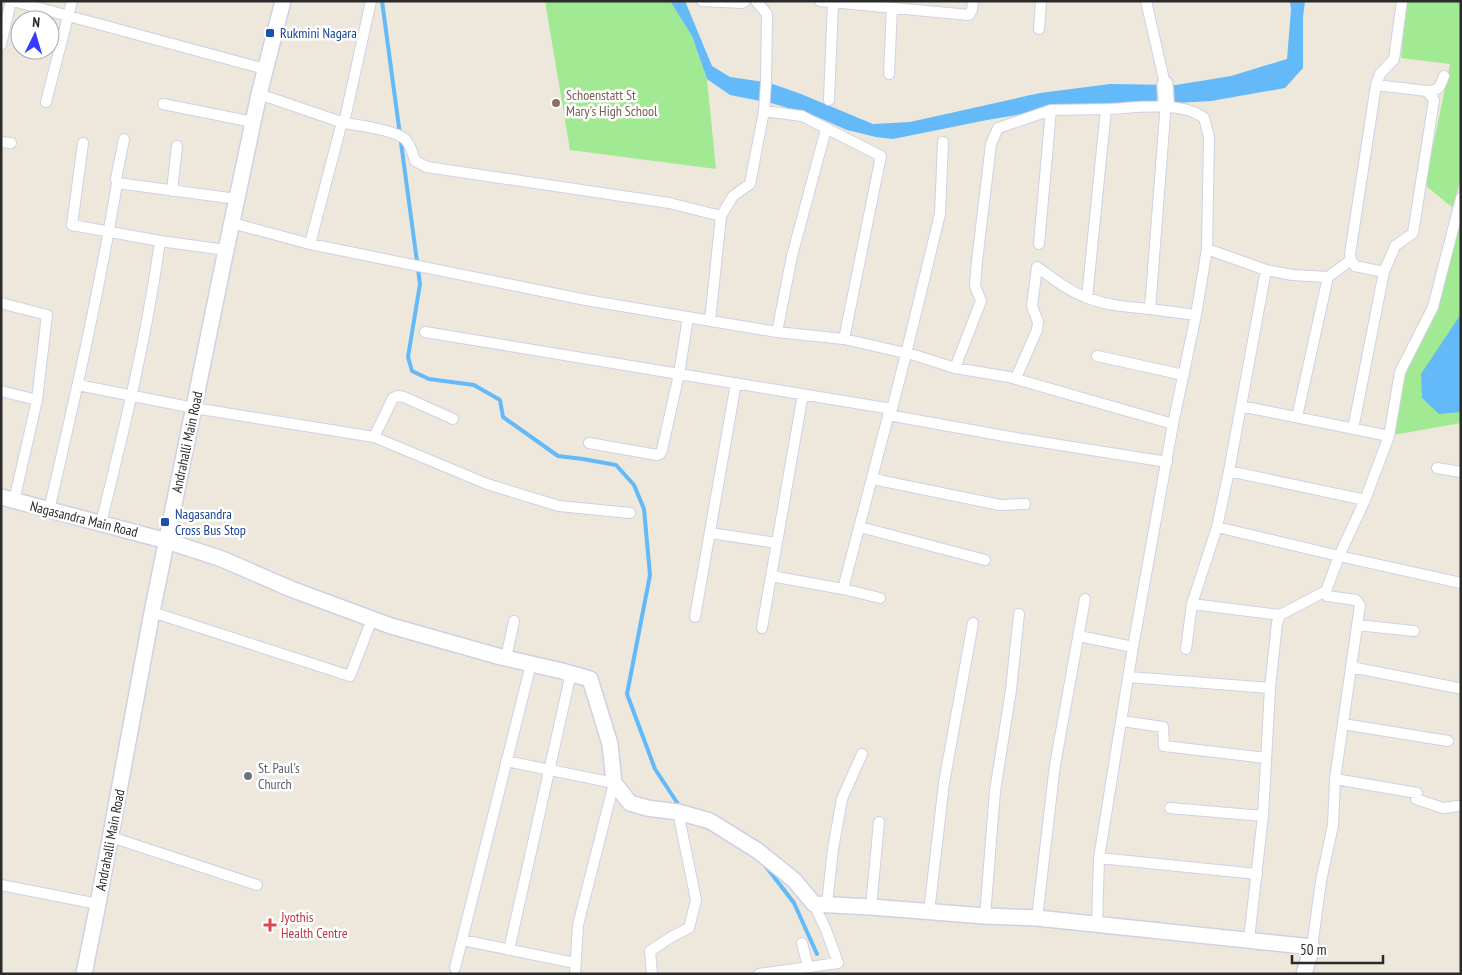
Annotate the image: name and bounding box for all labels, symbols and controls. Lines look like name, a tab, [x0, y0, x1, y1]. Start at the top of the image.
north arrow	[10, 10, 60, 60]
text: N	[32, 13, 41, 31]
place label: Rukmini Nagara	[280, 24, 357, 42]
marker: Rukmini Nagara	[264, 27, 276, 39]
place label: Schoenstatt St Mary's High School	[566, 86, 658, 120]
marker: Schoenstatt St Mary's High School	[550, 97, 562, 109]
street label: Andrahalli Main Road	[167, 390, 207, 494]
street label: Nagasandra Main Road	[28, 497, 140, 541]
place label: Nagasandra Cross Bus Stop	[175, 505, 246, 539]
marker: Nagasandra Cross Bus Stop	[159, 516, 171, 528]
place label: St. Paul's Church	[258, 759, 300, 793]
marker: St. Paul's Church	[242, 770, 254, 782]
street label: Andrahalli Main Road	[91, 788, 129, 892]
place label: Jyothis Health Centre	[280, 908, 348, 942]
marker: Jyothis Health Centre	[263, 918, 277, 932]
scale bar	[1292, 932, 1383, 964]
text: 50 m	[1300, 940, 1326, 959]

